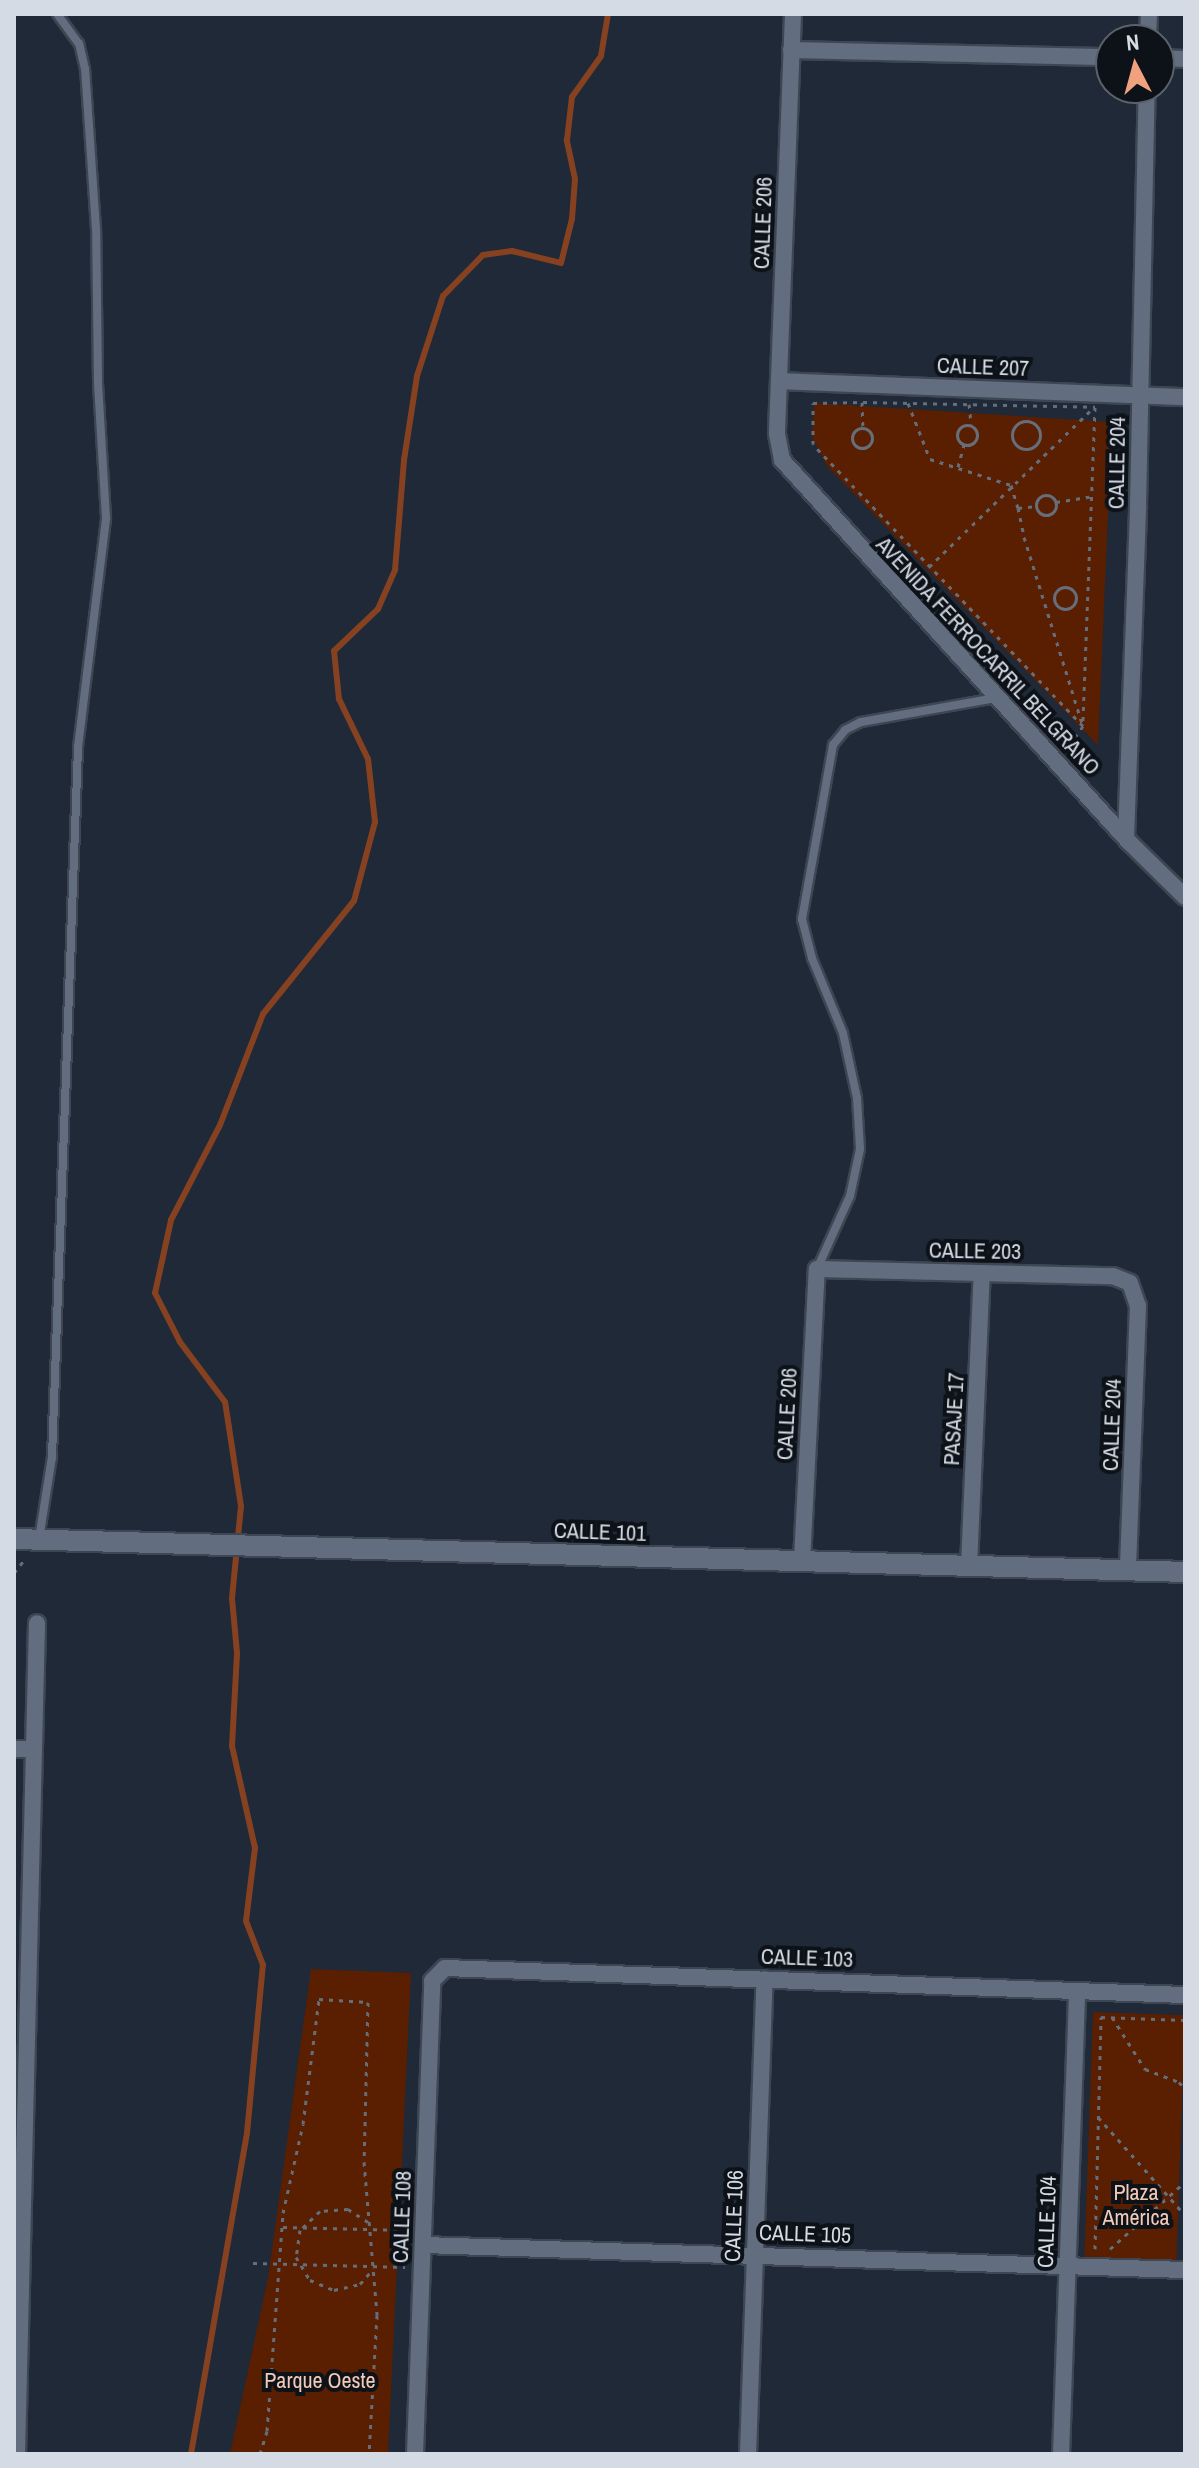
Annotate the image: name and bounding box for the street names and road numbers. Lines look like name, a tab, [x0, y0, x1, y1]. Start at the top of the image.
street label: CALLE 206	[748, 176, 778, 270]
street label: CALLE 207	[936, 352, 1030, 382]
street label: CALLE 204	[1103, 417, 1131, 509]
street label: AVENIDA FERROCARRIL BELGRANO	[870, 531, 1106, 781]
street label: CALLE 203	[929, 1237, 1021, 1265]
street label: CALLE 206	[771, 1367, 803, 1461]
street label: PASAJE 17	[938, 1372, 970, 1466]
street label: CALLE 204	[1097, 1378, 1127, 1472]
street label: CALLE 101	[553, 1517, 647, 1547]
street label: CALLE 103	[760, 1943, 854, 1973]
street label: CALLE 106	[719, 2169, 749, 2263]
street label: CALLE 108	[387, 2170, 417, 2264]
street label: CALLE 104	[1032, 2175, 1062, 2269]
street label: CALLE 105	[758, 2219, 852, 2249]

